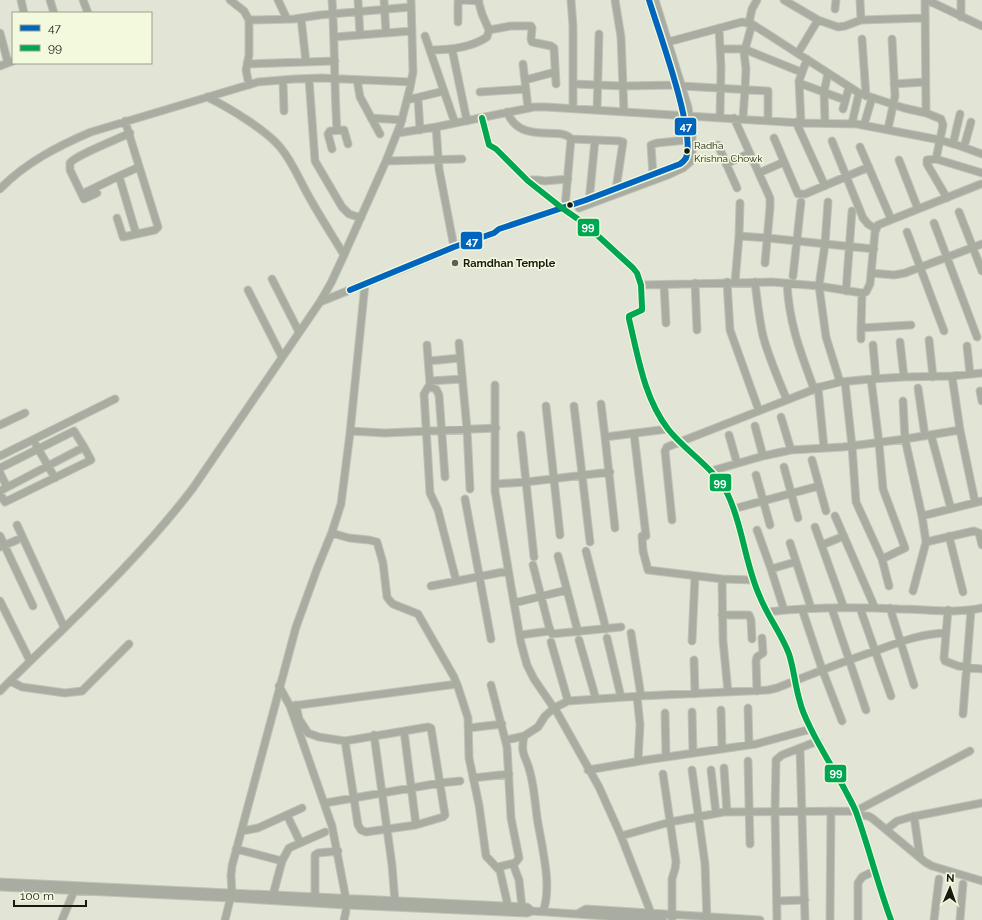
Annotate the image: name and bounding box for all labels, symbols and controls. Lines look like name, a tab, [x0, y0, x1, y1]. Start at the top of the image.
legend	[12, 12, 152, 64]
text: 47	[48, 21, 61, 35]
text: 99	[48, 41, 62, 55]
line badge: 47	[674, 117, 697, 136]
text: 47	[680, 120, 693, 133]
place label: Radha Krishna Chowk	[694, 140, 763, 164]
marker: Radha Krishna Chowk	[682, 146, 692, 156]
unlabelled marker	[565, 200, 575, 210]
line badge: 99	[577, 218, 600, 237]
text: 99	[582, 221, 595, 234]
line badge: 47	[460, 231, 483, 250]
text: 47	[466, 235, 479, 248]
place label: Ramdhan Temple	[463, 257, 556, 270]
marker: Ramdhan Temple	[450, 258, 460, 268]
line badge: 99	[709, 473, 732, 492]
text: 99	[714, 477, 727, 490]
line badge: 99	[824, 764, 847, 783]
text: 99	[830, 767, 843, 780]
north arrow	[930, 868, 970, 908]
text: N	[946, 872, 955, 885]
scale bar	[14, 882, 86, 908]
text: 100 m	[20, 889, 54, 903]

